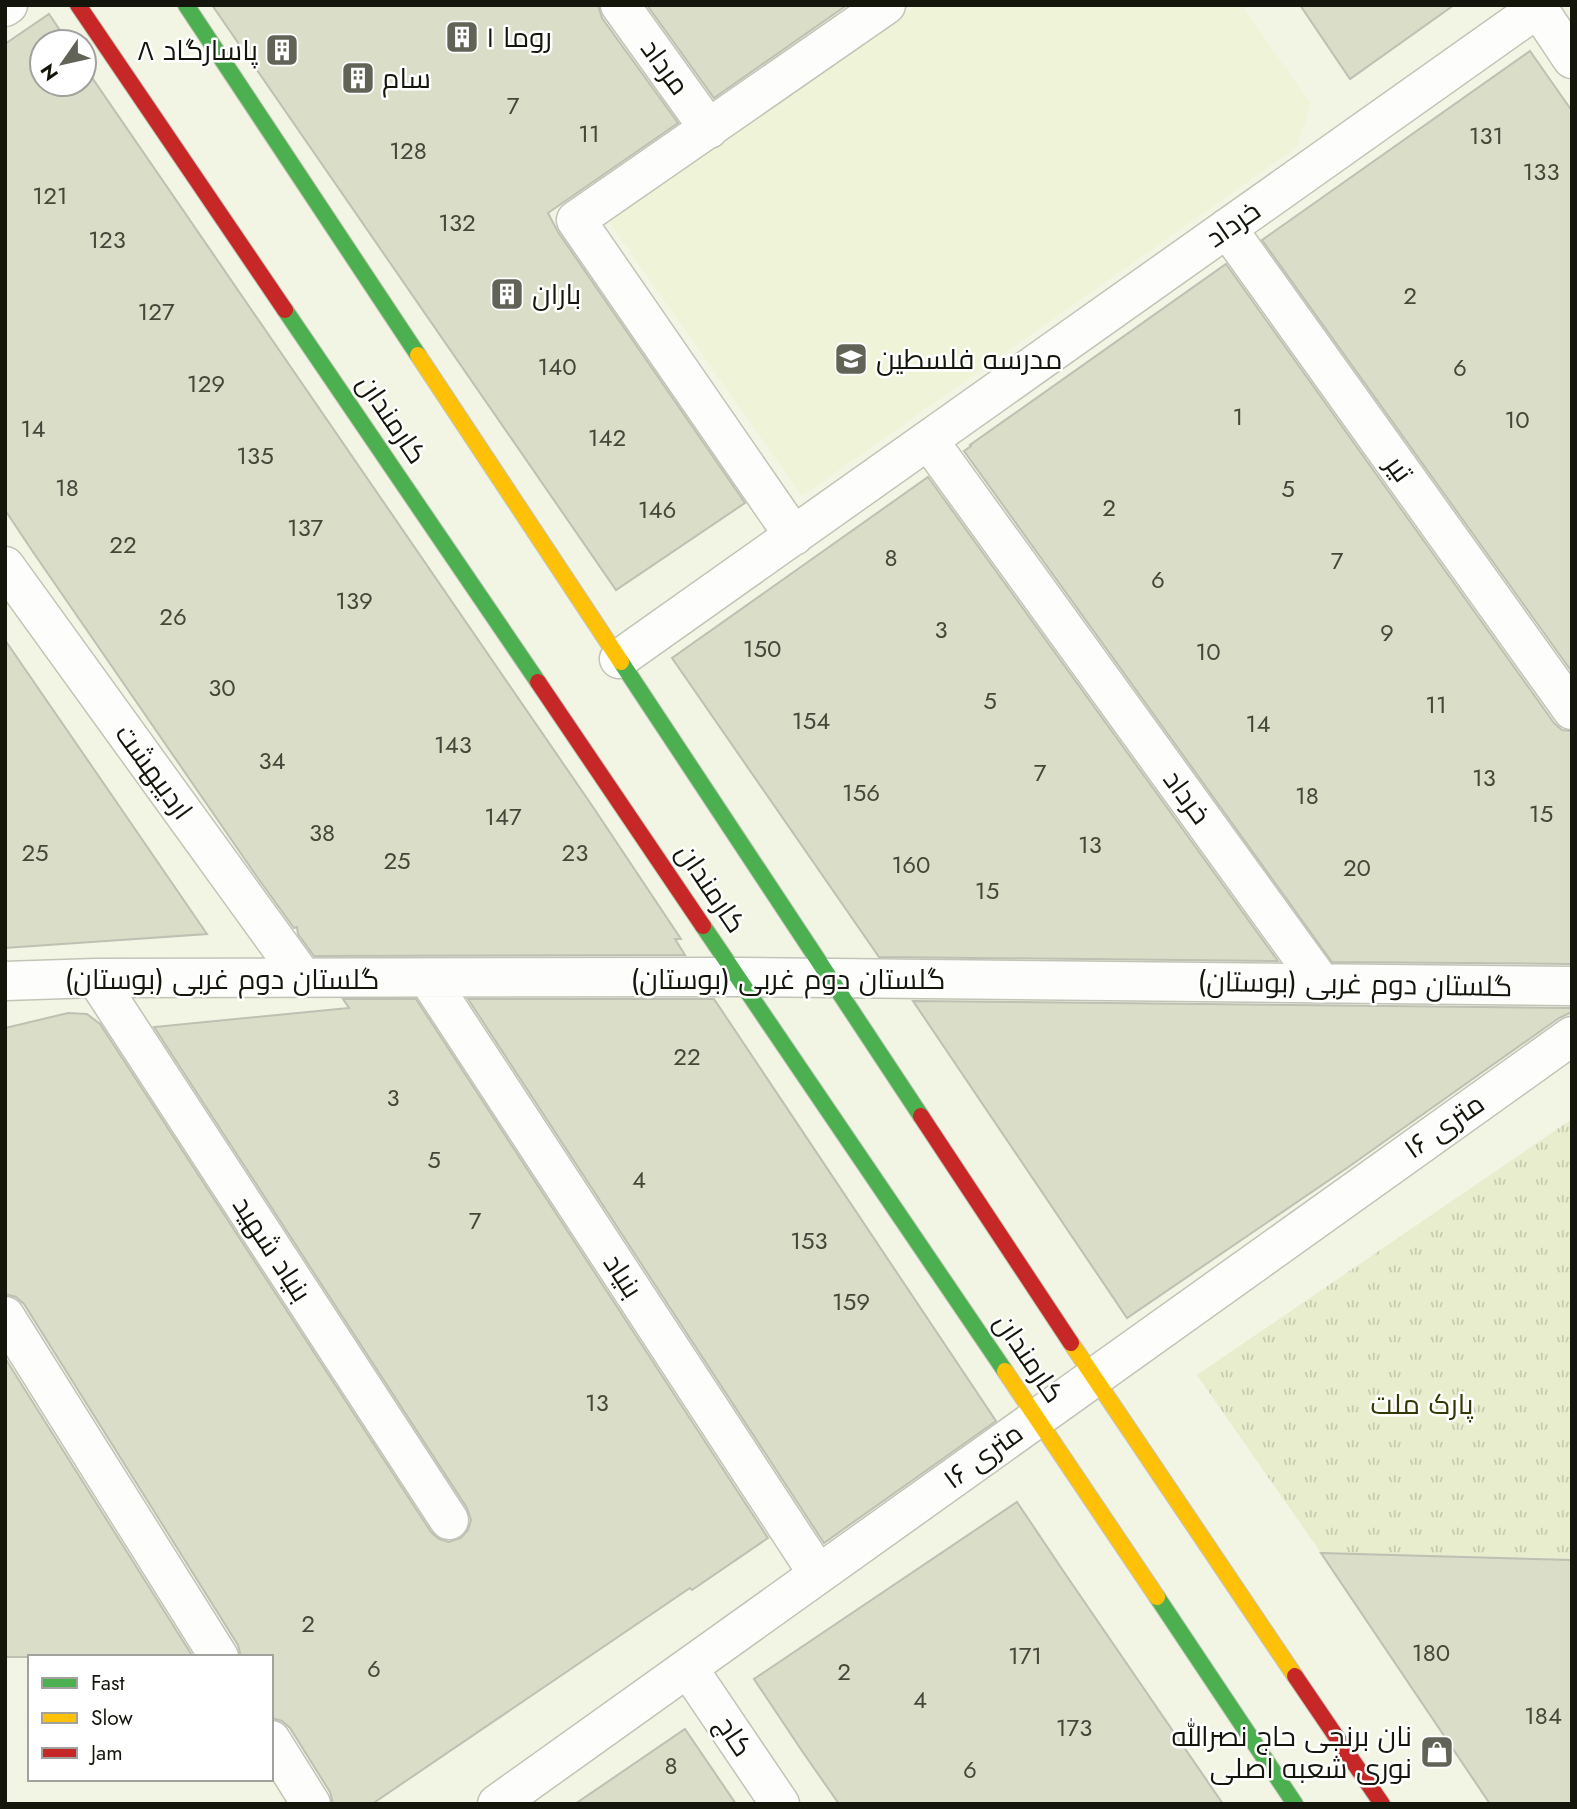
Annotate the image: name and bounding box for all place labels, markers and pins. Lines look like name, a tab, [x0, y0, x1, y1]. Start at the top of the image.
place label: روما ۱	[486, 17, 552, 58]
building icon: روما ۱	[443, 18, 481, 56]
place label: پاسارگاد ۸	[137, 30, 259, 71]
building icon: پاسارگاد ۸	[263, 31, 301, 69]
place label: سام	[382, 58, 431, 99]
building icon: سام	[339, 59, 377, 97]
place label: باران	[532, 274, 581, 315]
building icon: باران	[488, 275, 526, 313]
place label: مدرسه فلسطین	[876, 339, 1063, 380]
school or university icon: مدرسه فلسطین	[832, 340, 870, 378]
place label: نان برنجی حاج نصرالله نوری شعبه اصلی	[1172, 1716, 1412, 1789]
shop icon: نان برنجی حاج نصرالله نوری شعبه اصلی	[1418, 1733, 1456, 1771]

